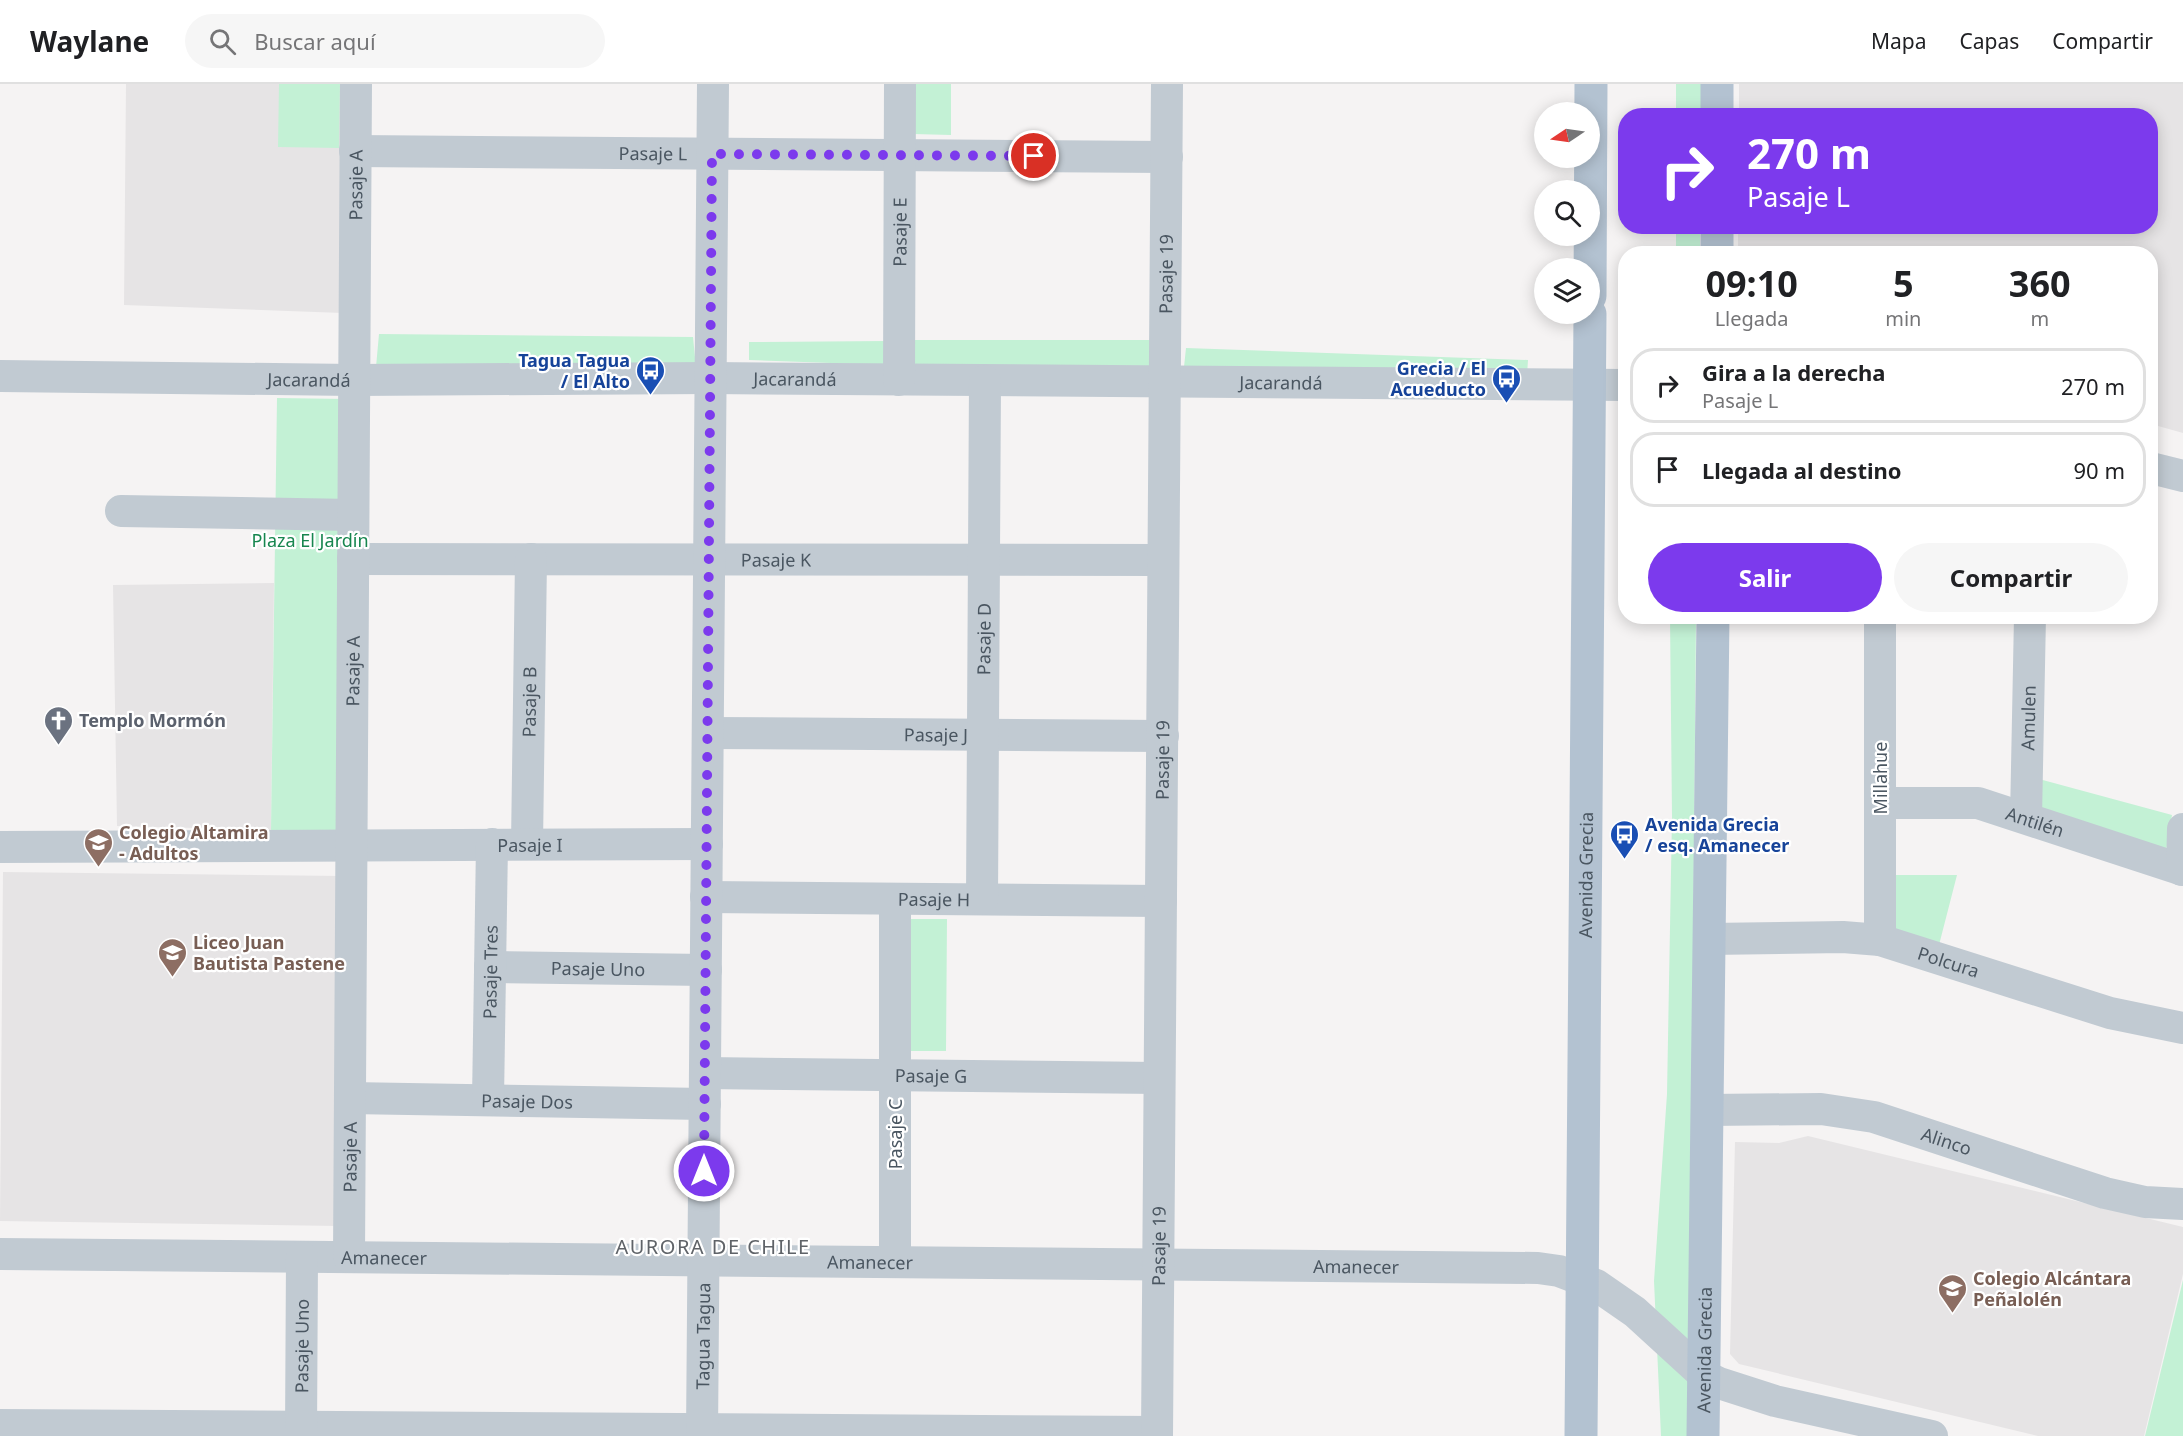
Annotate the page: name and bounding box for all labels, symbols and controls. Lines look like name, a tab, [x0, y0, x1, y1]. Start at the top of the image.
search box	[185, 14, 605, 68]
text: Waylane	[30, 22, 149, 60]
icon: search	[206, 25, 239, 58]
text: Buscar aquí	[254, 26, 376, 56]
text: Mapa	[1871, 27, 1927, 55]
text: Capas	[1960, 27, 2019, 55]
text: Compartir	[2052, 27, 2153, 55]
north arrow	[1534, 102, 1600, 168]
map controls	[1534, 102, 1600, 324]
text: 270 m	[1747, 124, 1871, 181]
pin	[1008, 130, 1059, 181]
icon: right	[1648, 132, 1726, 210]
icon: arrive	[1017, 139, 1050, 172]
street label: Pasaje L	[619, 141, 687, 165]
street label: Pasaje A	[343, 149, 368, 220]
text: Pasaje L	[1747, 178, 1850, 215]
button: search	[1534, 180, 1600, 246]
street label: Pasaje E	[887, 197, 912, 267]
street label: Pasaje 19	[1153, 234, 1178, 314]
button: layers	[1534, 258, 1600, 324]
text: 09:10	[1705, 259, 1798, 308]
text: 5	[1893, 259, 1914, 308]
text: 360	[2009, 259, 2071, 308]
text: Llegada	[1715, 305, 1789, 332]
text: min	[1885, 305, 1921, 332]
text: m	[2030, 305, 2049, 332]
place label: Tagua Tagua / El Alto	[518, 348, 630, 393]
bus stop icon: Tagua Tagua / El Alto	[635, 354, 667, 396]
place label: Grecia / El Acueducto	[1390, 356, 1486, 401]
text: Gira a la derecha	[1702, 357, 1886, 387]
bus stop icon: Grecia / El Acueducto	[1491, 362, 1523, 404]
street label: Jacarandá	[751, 366, 837, 391]
street label: Jacarandá	[265, 367, 351, 392]
icon: right	[1651, 369, 1684, 402]
street label: Jacarandá	[1237, 370, 1323, 395]
text: 270 m	[2061, 371, 2125, 401]
text: Pasaje L	[1702, 387, 1778, 414]
icon: arrive	[1651, 453, 1684, 486]
text: Llegada al destino	[1702, 455, 1902, 485]
text: 90 m	[2074, 455, 2125, 485]
park label: Plaza El Jardín	[251, 528, 369, 552]
button: Salir	[1648, 543, 1882, 612]
button: Compartir	[1894, 543, 2128, 612]
street label: Pasaje K	[741, 547, 812, 572]
street label: Pasaje D	[971, 603, 996, 675]
street label: Pasaje A	[340, 635, 365, 706]
street label: Pasaje B	[516, 666, 541, 738]
street label: Amulen	[2015, 685, 2041, 751]
church icon: Templo Mormón	[42, 704, 74, 746]
place label: Templo Mormón	[79, 708, 226, 732]
street label: Pasaje 19	[1150, 720, 1174, 800]
street label: Pasaje J	[904, 722, 968, 747]
street label: Millahue	[1868, 742, 1892, 814]
street label: Antilén	[2003, 801, 2067, 842]
street label: Avenida Grecia	[1573, 812, 1598, 938]
place label: Avenida Grecia / esq. Amanecer	[1645, 812, 1789, 857]
bus stop icon: Avenida Grecia / esq. Amanecer	[1608, 818, 1640, 860]
place label: Colegio Altamira - Adultos	[119, 820, 268, 865]
school or university icon: Colegio Altamira - Adultos	[82, 826, 114, 868]
street label: Pasaje I	[497, 833, 563, 857]
street label: Pasaje H	[898, 887, 970, 911]
street label: Pasaje Tres	[477, 925, 503, 1019]
place label: Liceo Juan Bautista Pastene	[193, 930, 345, 975]
school or university icon: Liceo Juan Bautista Pastene	[156, 936, 188, 978]
street label: Polcura	[1915, 941, 1982, 983]
street label: Pasaje Uno	[551, 956, 645, 981]
street label: Pasaje G	[895, 1063, 967, 1088]
street label: Pasaje Dos	[481, 1088, 573, 1114]
street label: Pasaje C	[883, 1099, 907, 1169]
street label: Pasaje A	[337, 1121, 362, 1192]
street label: Alinco	[1918, 1121, 1975, 1160]
position arrow	[672, 1139, 736, 1203]
street label: Pasaje 19	[1146, 1206, 1171, 1286]
district label: AURORA DE CHILE	[615, 1233, 811, 1260]
street label: Amanecer	[341, 1245, 428, 1270]
street label: Amanecer	[827, 1250, 914, 1274]
street label: Amanecer	[1313, 1254, 1400, 1279]
place label: Colegio Alcántara Peñalolén	[1973, 1266, 2131, 1311]
school or university icon: Colegio Alcántara Peñalolén	[1936, 1272, 1968, 1314]
street label: Tagua Tagua	[690, 1283, 715, 1389]
street label: Avenida Grecia	[1691, 1287, 1717, 1413]
street label: Pasaje Uno	[289, 1299, 314, 1393]

